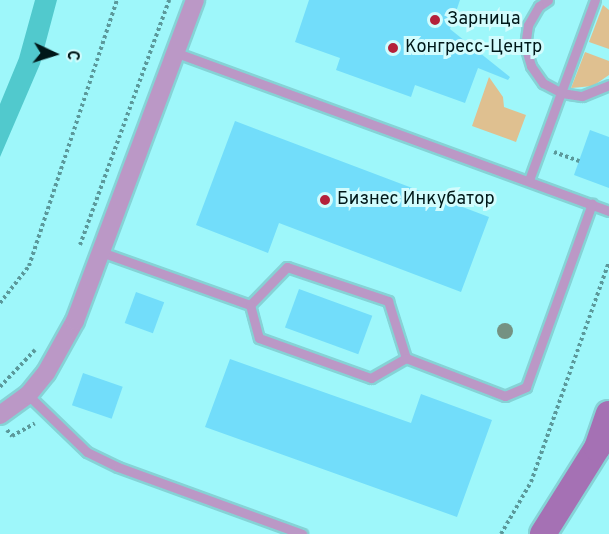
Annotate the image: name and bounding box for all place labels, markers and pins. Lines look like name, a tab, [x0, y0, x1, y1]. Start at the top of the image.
place label: Зарница	[447, 9, 520, 31]
marker: Зарница	[428, 13, 442, 27]
place label: Конгресс-Центр	[405, 37, 542, 59]
marker: Конгресс-Центр	[386, 41, 400, 55]
place label: Бизнес Инкубатор	[337, 189, 495, 211]
marker: Бизнес Инкубатор	[318, 193, 332, 207]

